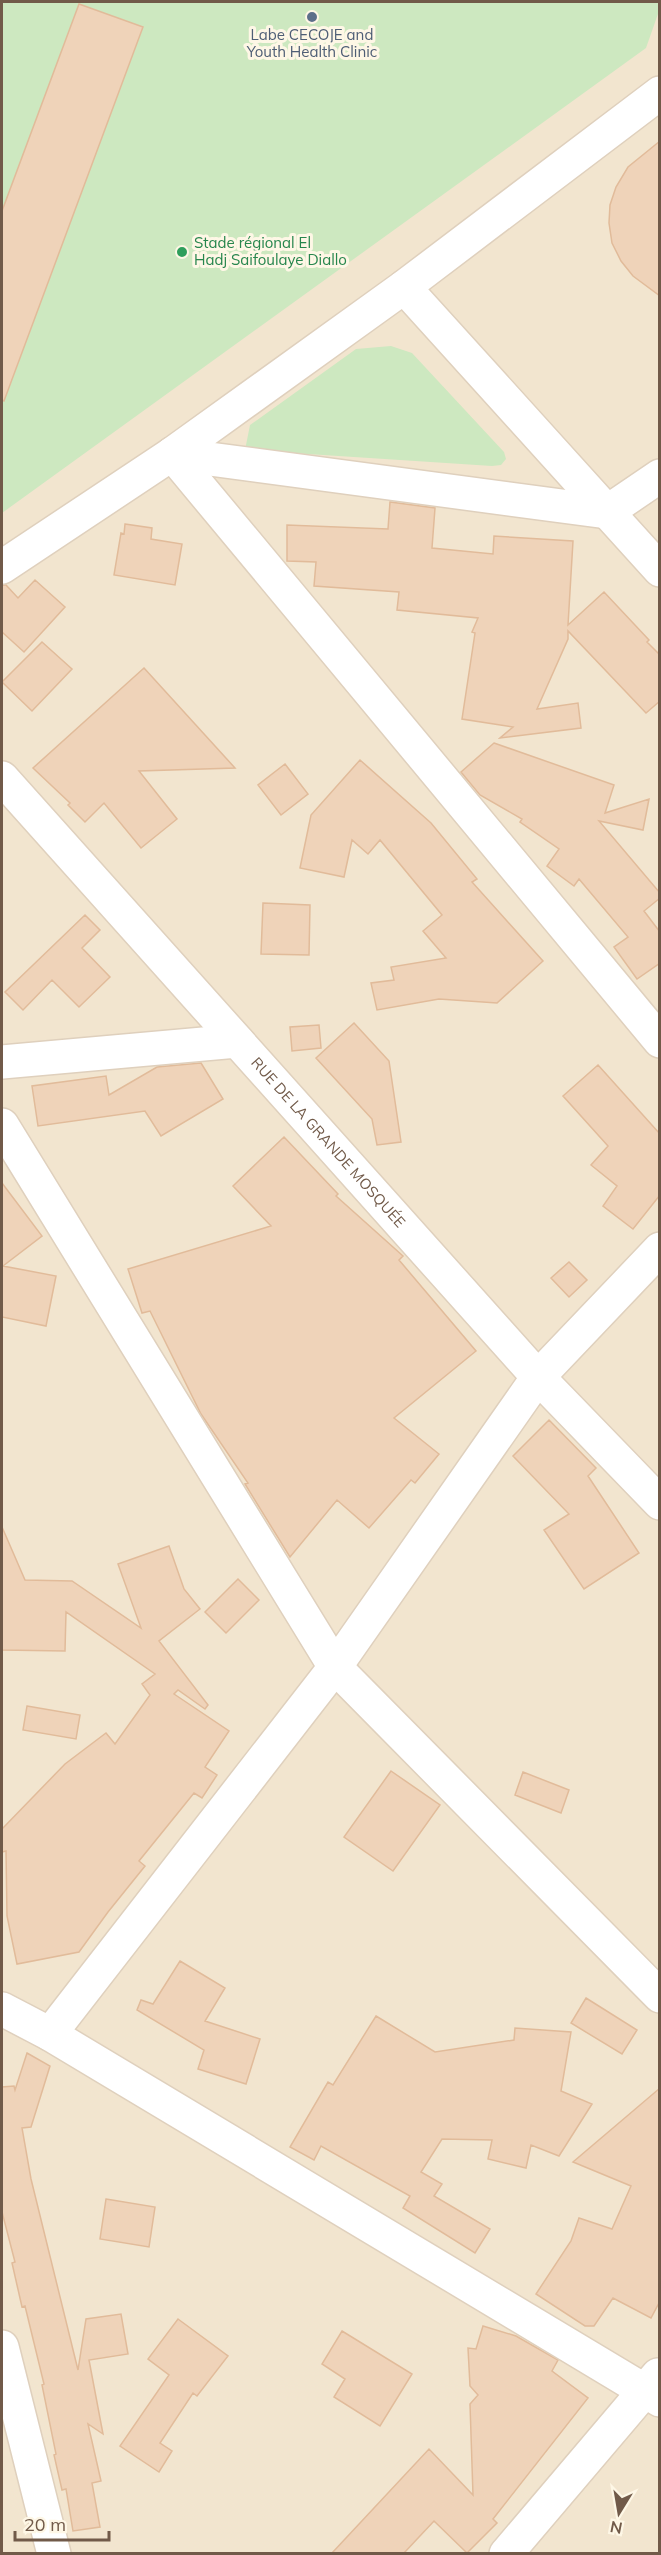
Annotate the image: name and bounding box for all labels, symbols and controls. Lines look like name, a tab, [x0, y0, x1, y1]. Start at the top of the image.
marker: Labe CECOJE and Youth Health Clinic	[305, 10, 319, 24]
place label: Labe CECOJE and Youth Health Clinic	[246, 25, 377, 61]
place label: Stade régional El Hadj Saifoulaye Diallo	[194, 233, 347, 269]
marker: Stade régional El Hadj Saifoulaye Diallo	[175, 245, 189, 259]
street label: RUE DE LA GRANDE MOSQUÉE	[247, 1053, 410, 1231]
north arrow	[589, 2483, 649, 2543]
scale bar	[15, 2504, 110, 2542]
text: 20 m	[24, 2513, 66, 2536]
text: N	[608, 2517, 624, 2539]

